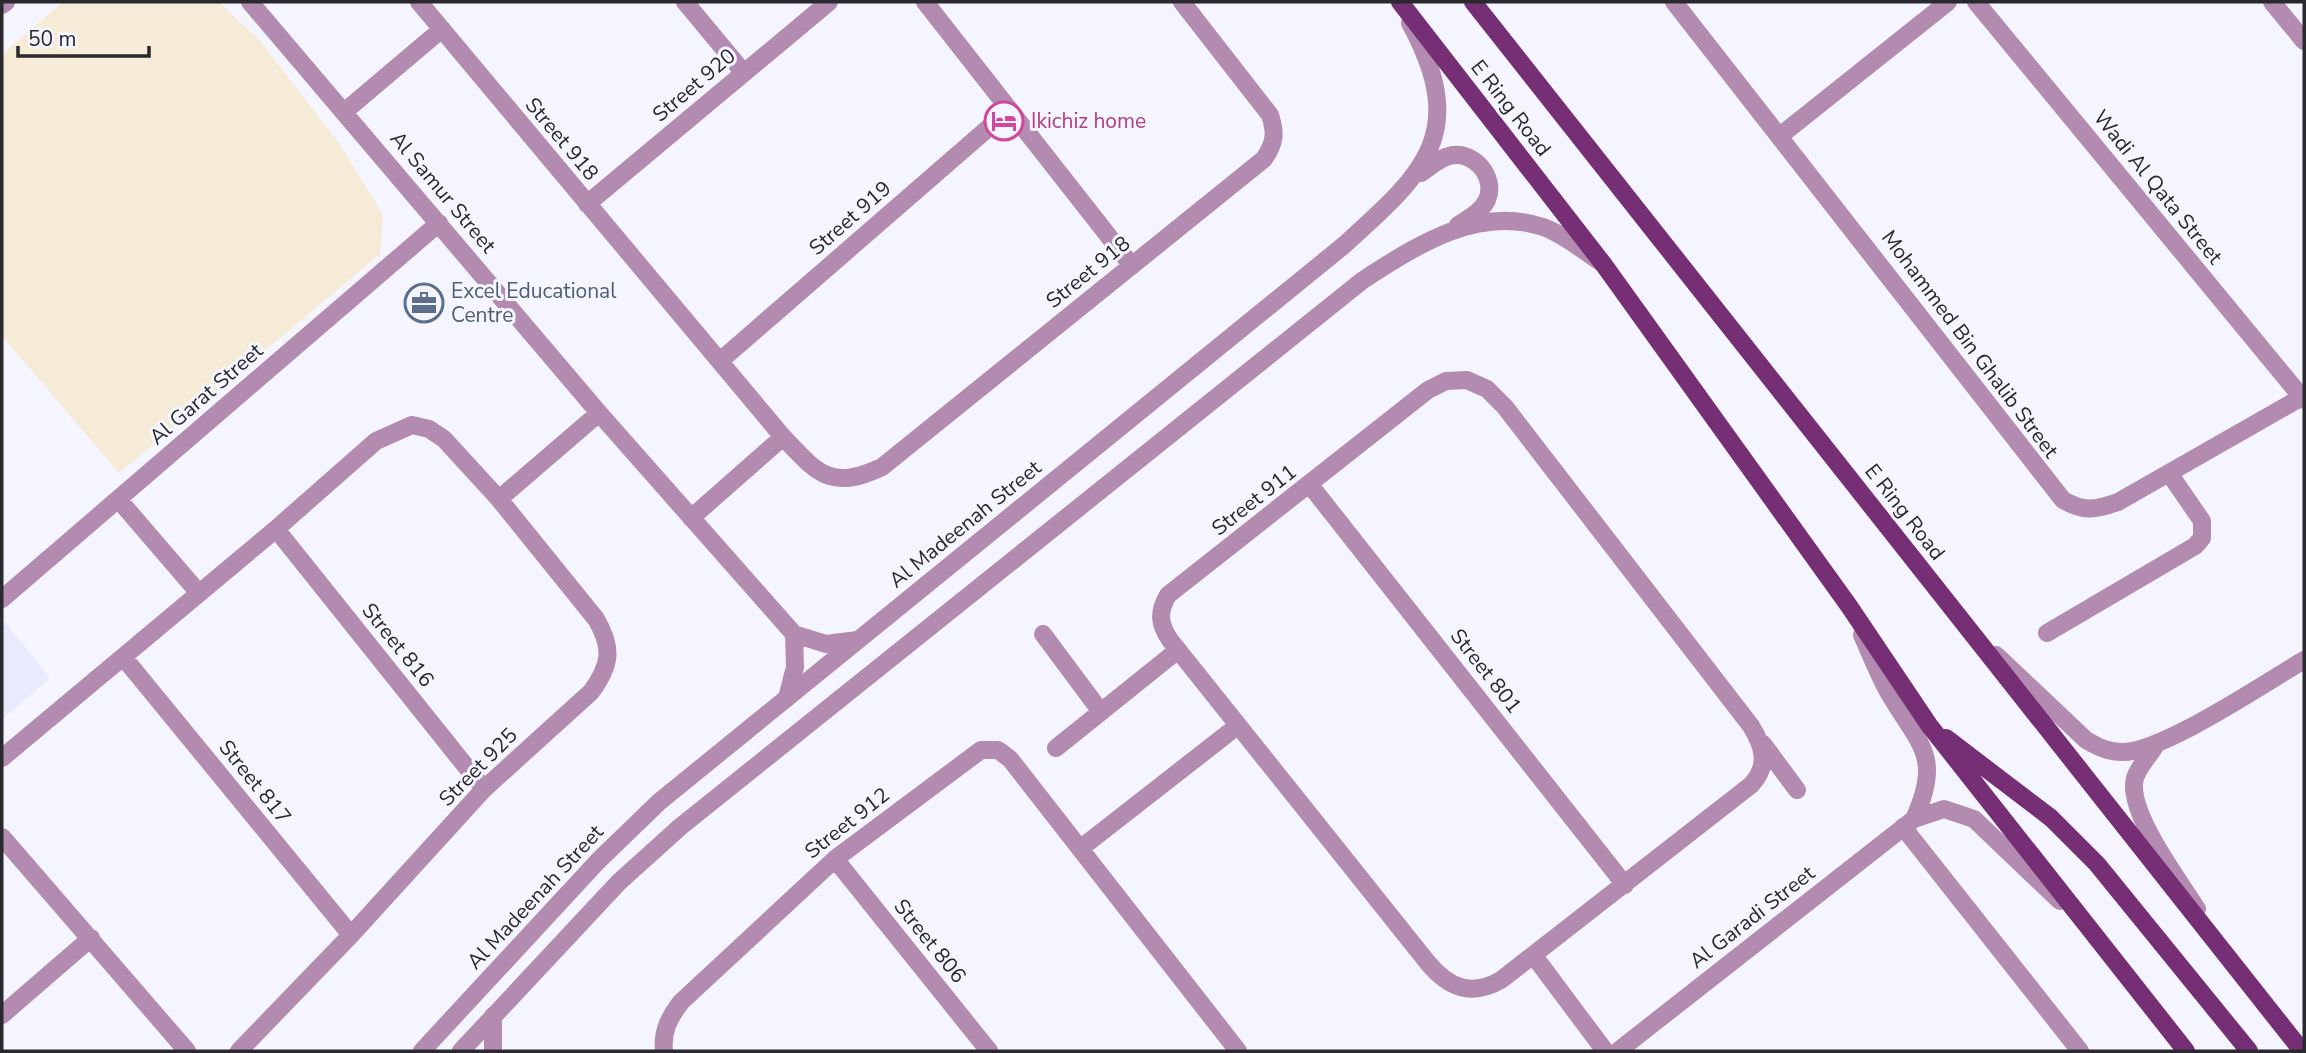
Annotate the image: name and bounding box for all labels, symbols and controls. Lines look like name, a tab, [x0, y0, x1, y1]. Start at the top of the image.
scale bar	[18, 14, 149, 58]
text: 50 m	[28, 25, 77, 53]
street label: Street 920	[647, 42, 741, 128]
street label: E Ring Road	[1465, 54, 1557, 162]
street label: Street 918	[519, 92, 605, 186]
hotel icon: Ikichiz home	[983, 100, 1025, 142]
street label: Wadi Al Qata Street	[2087, 104, 2229, 270]
place label: Ikichiz home	[1031, 107, 1146, 135]
street label: Al Samur Street	[384, 125, 503, 259]
street label: Street 919	[803, 174, 897, 262]
street label: Mohammed Bin Ghalib Street	[1875, 224, 2065, 464]
street label: Street 918	[1040, 229, 1136, 315]
place label: Excel Educational Centre	[451, 277, 617, 329]
office icon: Excel Educational Centre	[403, 282, 445, 324]
street label: Al Garat Street	[143, 336, 269, 451]
street label: Al Madeenah Street	[883, 453, 1047, 594]
street label: Street 911	[1206, 458, 1302, 542]
street label: E Ring Road	[1859, 458, 1951, 566]
street label: Street 816	[355, 597, 441, 693]
street label: Street 801	[1444, 623, 1528, 719]
street label: Street 925	[433, 722, 523, 812]
street label: Street 817	[212, 734, 298, 830]
street label: Street 912	[799, 781, 895, 865]
street label: Al Madeenah Street	[461, 818, 610, 975]
street label: Al Garadi Street	[1684, 859, 1821, 975]
street label: Street 806	[887, 893, 973, 989]

